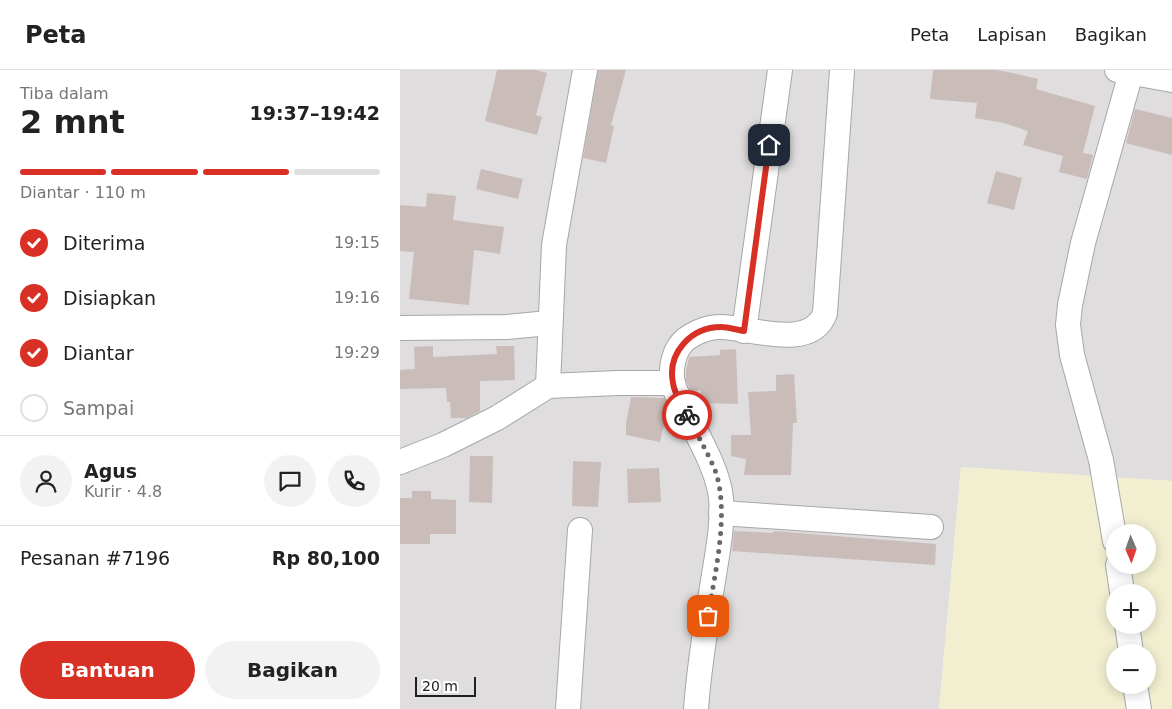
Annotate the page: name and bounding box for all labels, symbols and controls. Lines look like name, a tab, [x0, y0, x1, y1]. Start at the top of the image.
text: Peta	[25, 21, 87, 49]
text: Peta	[910, 24, 949, 45]
text: Lapisan	[977, 24, 1047, 45]
text: Bagikan	[1075, 24, 1147, 45]
text: Tiba dalam	[20, 84, 109, 103]
text: 19:37–19:42	[250, 102, 380, 124]
text: 2 mnt	[20, 103, 125, 141]
pin	[748, 124, 790, 166]
icon: home	[755, 131, 783, 159]
text: Diantar · 110 m	[20, 183, 146, 202]
icon: check	[20, 229, 48, 257]
text: Diterima	[63, 232, 145, 254]
text: 19:15	[334, 233, 380, 252]
icon: check	[20, 284, 48, 312]
text: Disiapkan	[63, 287, 156, 309]
text: 19:16	[334, 288, 380, 307]
icon: check	[20, 339, 48, 367]
text: Diantar	[63, 342, 134, 364]
text: 19:29	[334, 343, 380, 362]
courier	[662, 390, 712, 440]
text: Sampai	[63, 397, 134, 419]
icon: bike	[673, 401, 701, 429]
button: person	[20, 455, 72, 507]
button: chat	[264, 455, 316, 507]
button: phone	[328, 455, 380, 507]
text: Agus	[84, 460, 137, 482]
text: Kurir · 4.8	[84, 482, 162, 501]
north arrow	[1106, 524, 1156, 574]
map controls	[1106, 524, 1156, 694]
text: Pesanan #7196	[20, 547, 170, 569]
text: Rp 80,100	[272, 547, 380, 569]
button: +	[1106, 584, 1156, 634]
pin	[687, 595, 729, 637]
icon: bag	[694, 602, 722, 630]
button: Bantuan	[20, 641, 195, 699]
button: Bagikan	[205, 641, 380, 699]
button: −	[1106, 644, 1156, 694]
scale bar	[415, 674, 476, 697]
text: 20 m	[422, 678, 458, 694]

